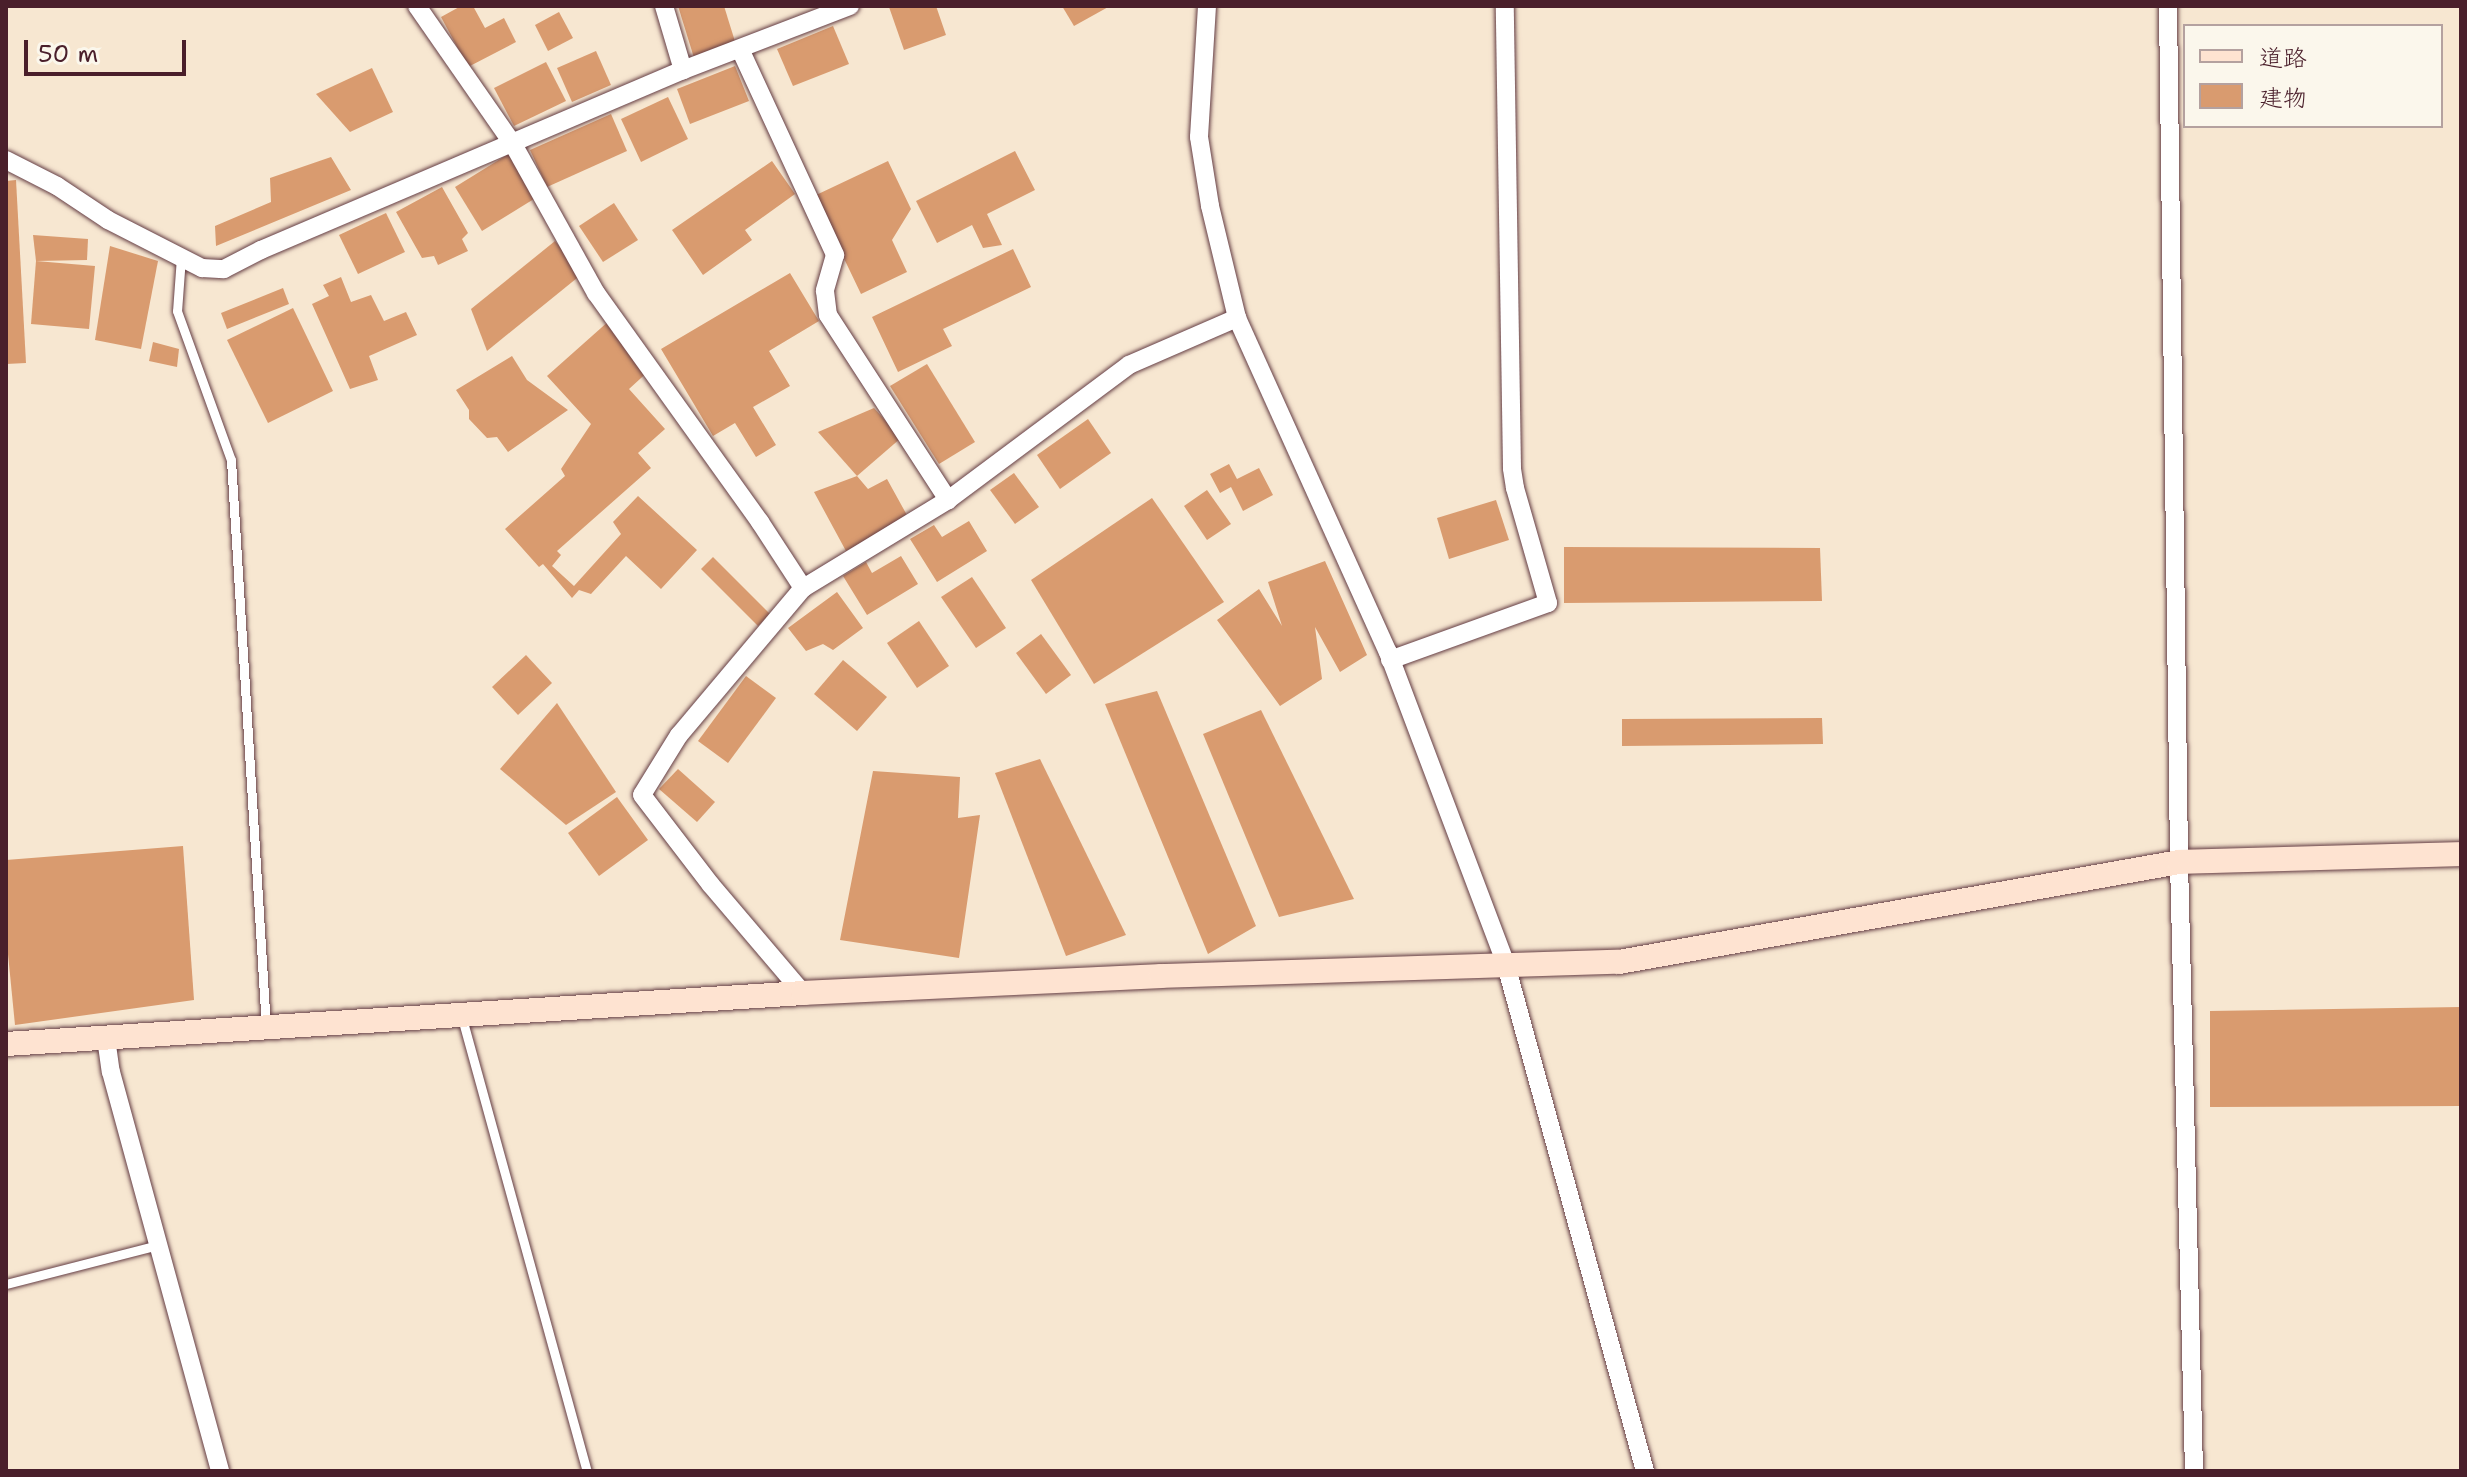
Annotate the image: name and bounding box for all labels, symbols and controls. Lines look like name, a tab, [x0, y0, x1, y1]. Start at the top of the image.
scale bar	[28, 24, 190, 74]
legend	[2183, 24, 2443, 128]
text: 50 m	[38, 38, 98, 70]
text: 道路	[2259, 42, 2307, 74]
text: 建物	[2259, 82, 2307, 114]

